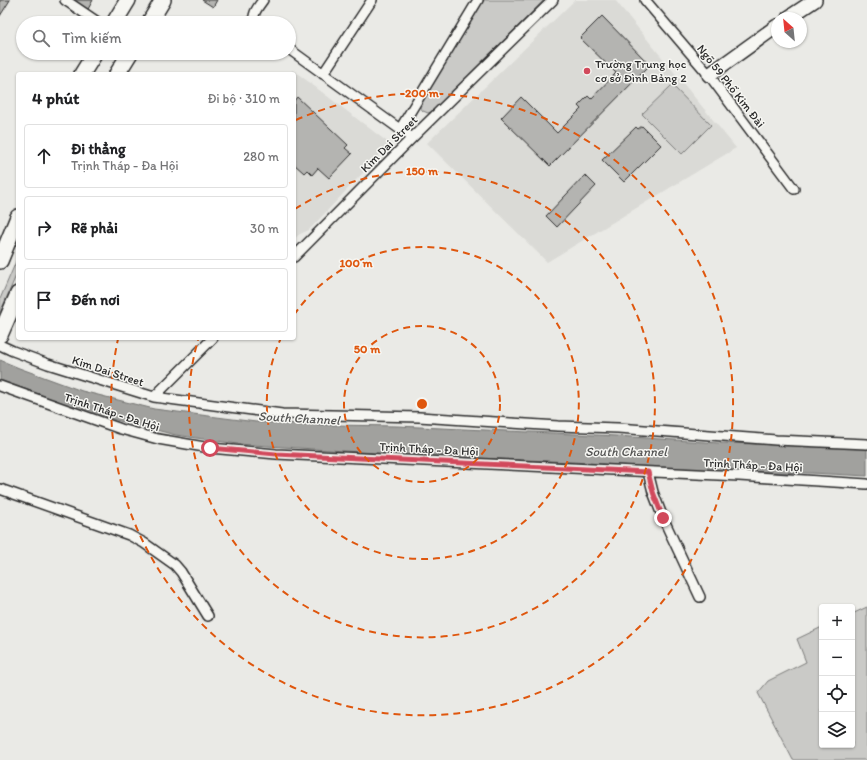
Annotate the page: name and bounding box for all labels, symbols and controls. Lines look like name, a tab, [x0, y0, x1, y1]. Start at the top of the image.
north arrow	[771, 12, 807, 48]
search box	[16, 16, 296, 60]
icon: search	[30, 27, 52, 49]
text: Tìm kiếm	[62, 29, 122, 47]
street label: Ngõ 59 Phố Kim Đài	[694, 42, 768, 130]
place label: Trường Trung học cơ sở Đình Bảng 2	[595, 57, 687, 85]
marker: Trường Trung học cơ sở Đình Bảng 2	[582, 66, 592, 76]
text: 200 m	[405, 86, 440, 100]
text: 4 phút	[32, 88, 80, 108]
text: Đi bộ · 310 m	[208, 91, 280, 106]
street label: Kim Dai Street	[358, 112, 421, 175]
text: Đi thẳng	[71, 140, 126, 158]
icon: ahead	[33, 145, 55, 167]
text: 280 m	[243, 149, 279, 164]
text: Trịnh Tháp - Đa Hội	[71, 158, 179, 173]
text: 150 m	[406, 164, 439, 178]
icon: right	[33, 217, 55, 239]
text: Rẽ phải	[71, 219, 118, 237]
text: 30 m	[250, 221, 279, 236]
text: 100 m	[339, 256, 373, 270]
icon: arrive	[33, 289, 55, 311]
text: Đến nơi	[71, 291, 120, 309]
text: 50 m	[354, 342, 381, 356]
street label: Kim Dai Street	[70, 353, 146, 389]
street label: Trịnh Tháp - Đa Hội	[63, 390, 161, 434]
centre of rings	[415, 397, 429, 411]
water label: South Channel	[258, 408, 341, 428]
route start	[201, 439, 219, 457]
street label: Trịnh Tháp - Đa Hội	[379, 439, 479, 459]
water label: South Channel	[585, 444, 668, 459]
street label: Trịnh Tháp - Đa Hội	[703, 455, 803, 475]
route end	[654, 509, 672, 527]
map controls	[819, 604, 855, 748]
button: +	[819, 604, 855, 640]
button: −	[819, 640, 855, 676]
button: locate	[819, 676, 855, 712]
button: layers	[819, 712, 855, 748]

